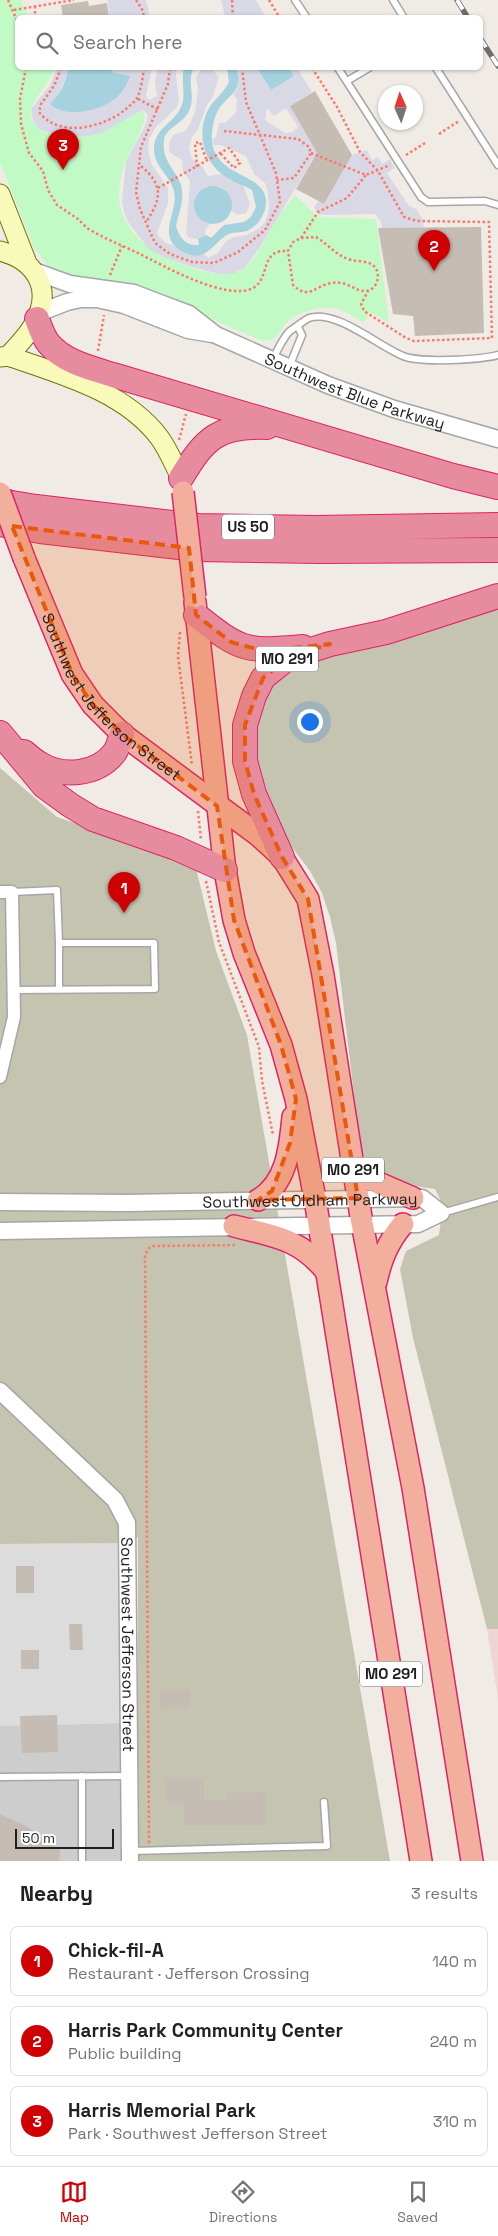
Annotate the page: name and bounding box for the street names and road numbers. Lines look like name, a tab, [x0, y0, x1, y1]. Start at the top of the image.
street label: Southwest Blue Parkway	[261, 348, 447, 434]
road number: US 50	[222, 514, 274, 540]
street label: Southwest Jefferson Street	[37, 610, 185, 786]
road number: MO 291	[256, 646, 318, 672]
road number: MO 291	[322, 1158, 384, 1182]
street label: Southwest Oldham Parkway	[202, 1188, 418, 1213]
street label: Southwest Jefferson Street	[116, 1537, 139, 1752]
road number: MO 291	[360, 1662, 422, 1686]

